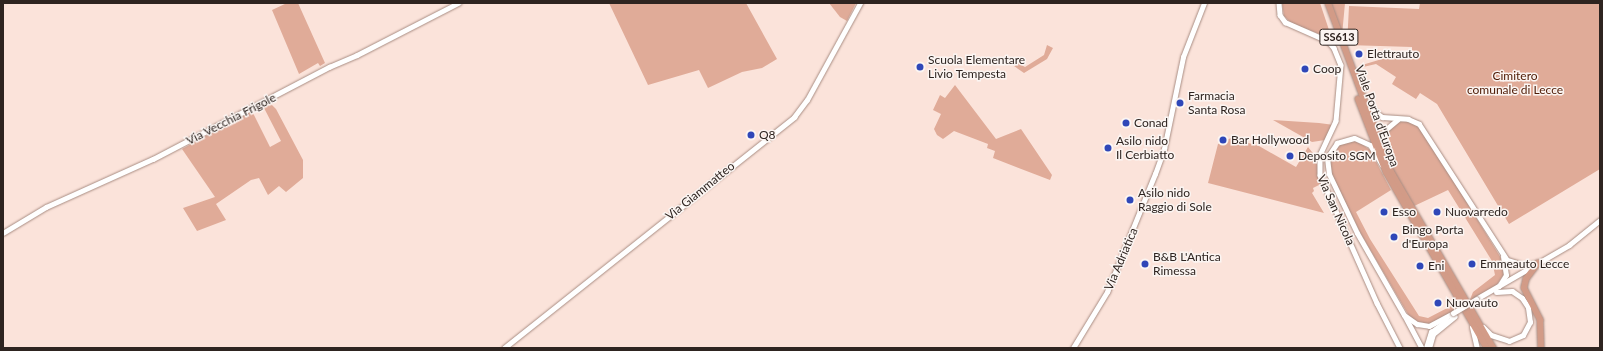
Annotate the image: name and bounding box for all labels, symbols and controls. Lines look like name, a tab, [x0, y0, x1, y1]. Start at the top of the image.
road number: SS613	[1319, 28, 1359, 46]
place label: Elettrauto	[1367, 47, 1419, 61]
marker: Elettrauto	[1354, 49, 1364, 59]
place label: Scuola Elementare Livio Tempesta	[928, 53, 1025, 81]
marker: Scuola Elementare Livio Tempesta	[915, 62, 925, 72]
place label: Coop	[1313, 62, 1341, 76]
street label: Viale Porta d'Europa	[1352, 63, 1402, 169]
marker: Coop	[1300, 64, 1310, 74]
park label: Cimitero comunale di Lecce	[1467, 69, 1563, 97]
place label: Farmacia Santa Rosa	[1188, 89, 1245, 117]
street label: Via Vecchia Frigole	[184, 90, 278, 148]
marker: Farmacia Santa Rosa	[1175, 98, 1185, 108]
place label: Conad	[1134, 116, 1168, 130]
marker: Conad	[1121, 118, 1131, 128]
place label: Q8	[759, 128, 776, 142]
marker: Q8	[746, 130, 756, 140]
place label: Bar Hollywood	[1231, 133, 1309, 147]
place label: Asilo nido Il Cerbiatto	[1116, 134, 1174, 162]
marker: Bar Hollywood	[1218, 135, 1228, 145]
marker: Asilo nido Il Cerbiatto	[1103, 143, 1113, 153]
place label: Deposito SGM	[1298, 149, 1376, 163]
marker: Deposito SGM	[1285, 151, 1295, 161]
street label: Via Giammatteo	[663, 159, 737, 223]
street label: Via San Nicola	[1314, 173, 1358, 247]
place label: Asilo nido Raggio di Sole	[1138, 186, 1212, 214]
marker: Asilo nido Raggio di Sole	[1125, 195, 1135, 205]
place label: Esso	[1392, 205, 1416, 219]
place label: Nuovarredo	[1445, 205, 1508, 219]
marker: Esso	[1379, 207, 1389, 217]
marker: Nuovarredo	[1432, 207, 1442, 217]
place label: Bingo Porta d'Europa	[1402, 223, 1464, 251]
street label: Via Adriatica	[1101, 225, 1141, 293]
marker: Bingo Porta d'Europa	[1389, 232, 1399, 242]
place label: B&B L'Antica Rimessa	[1153, 250, 1221, 278]
place label: Emmeauto Lecce	[1480, 257, 1569, 271]
marker: B&B L'Antica Rimessa	[1140, 259, 1150, 269]
place label: Eni	[1428, 259, 1444, 273]
marker: Emmeauto Lecce	[1467, 259, 1477, 269]
marker: Eni	[1415, 261, 1425, 271]
place label: Nuovauto	[1446, 296, 1498, 310]
marker: Nuovauto	[1433, 298, 1443, 308]

